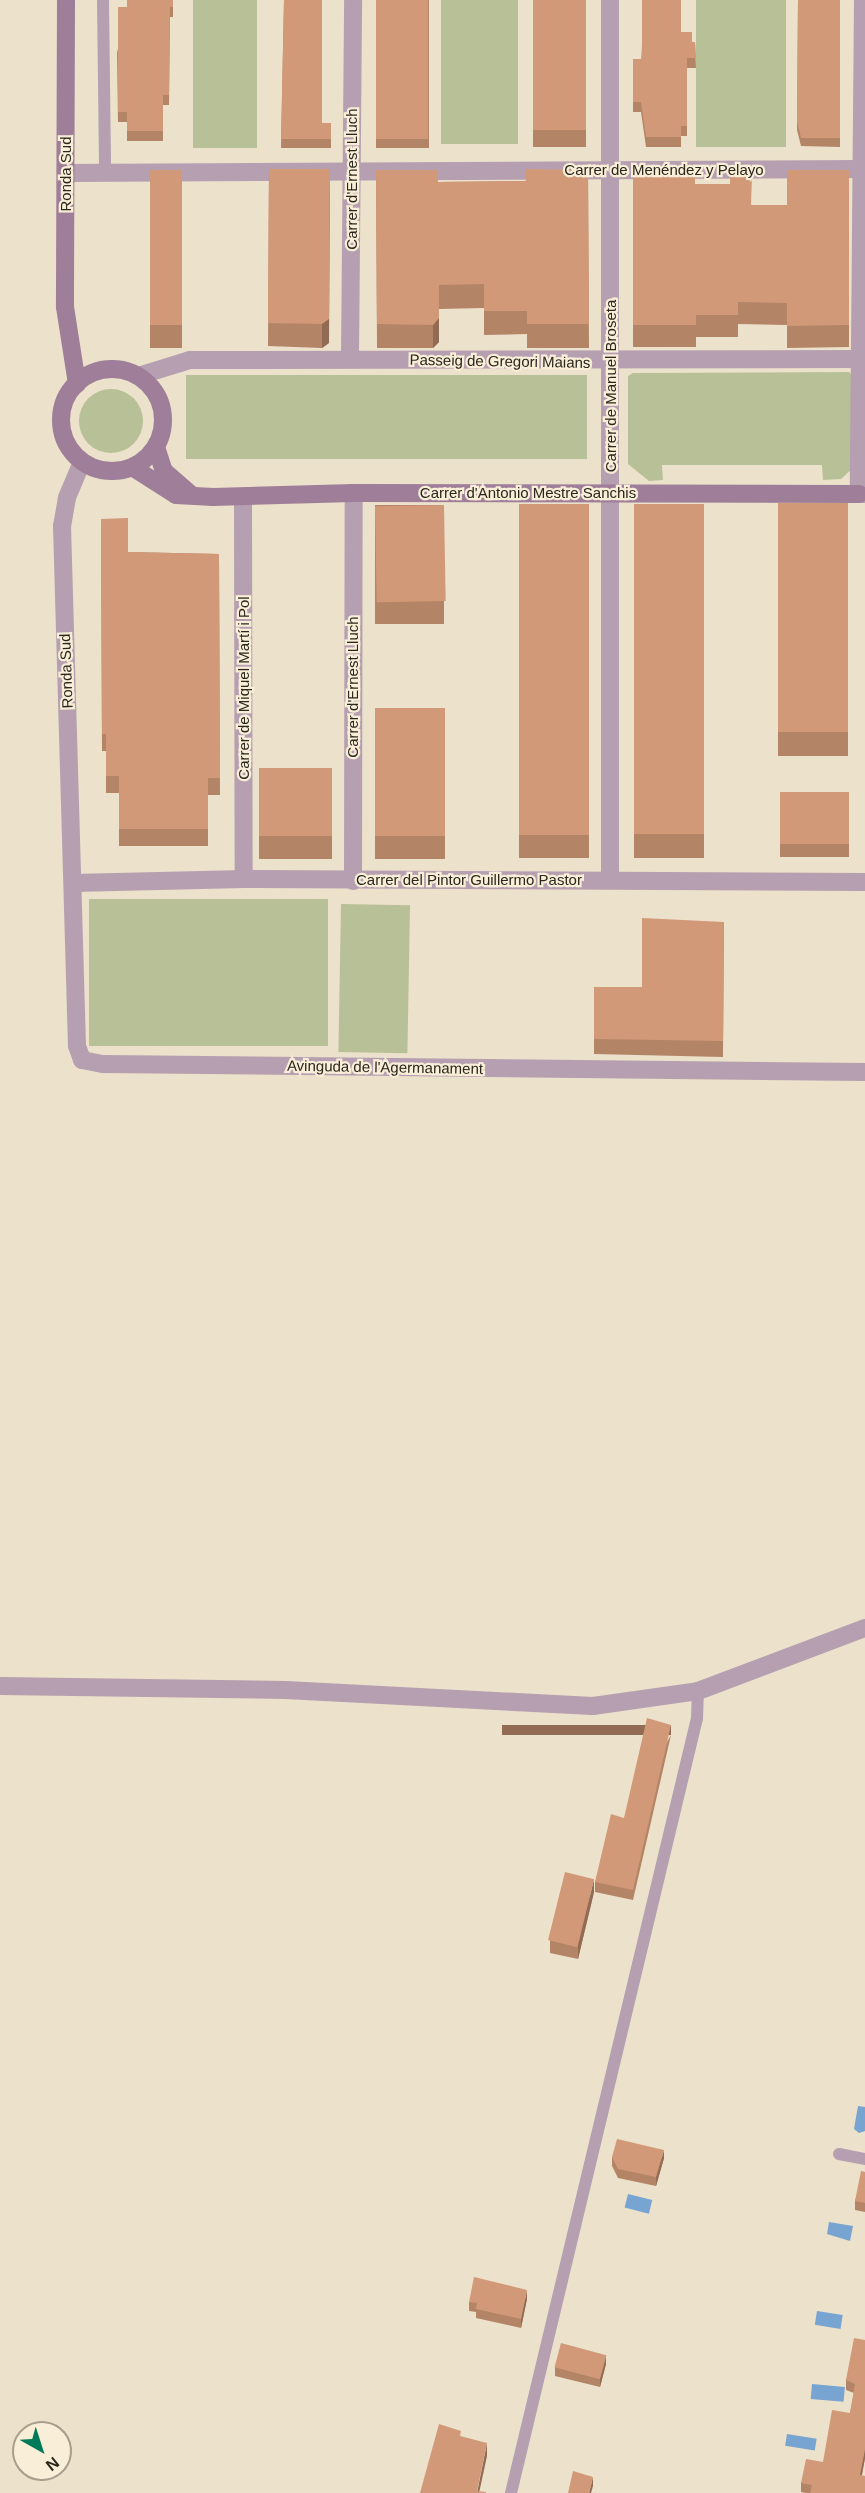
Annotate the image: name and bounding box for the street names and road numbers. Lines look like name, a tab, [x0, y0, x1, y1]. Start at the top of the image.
street label: Carrer d'Ernest Lluch	[343, 108, 361, 250]
street label: Ronda Sud	[57, 136, 75, 212]
street label: Carrer de Menéndez y Pelayo	[564, 161, 764, 179]
street label: Carrer de Manuel Broseta	[602, 300, 620, 472]
street label: Passeig de Gregori Maians	[409, 350, 591, 372]
street label: Carrer d'Antonio Mestre Sanchis	[420, 484, 636, 502]
street label: Carrer de Miquel Martí i Pol	[235, 596, 253, 780]
street label: Carrer d'Ernest Lluch	[344, 616, 362, 758]
street label: Ronda Sud	[56, 633, 76, 709]
street label: Carrer del Pintor Guillermo Pastor	[356, 871, 582, 889]
street label: Avinguda de l'Agermanament	[287, 1056, 483, 1078]

